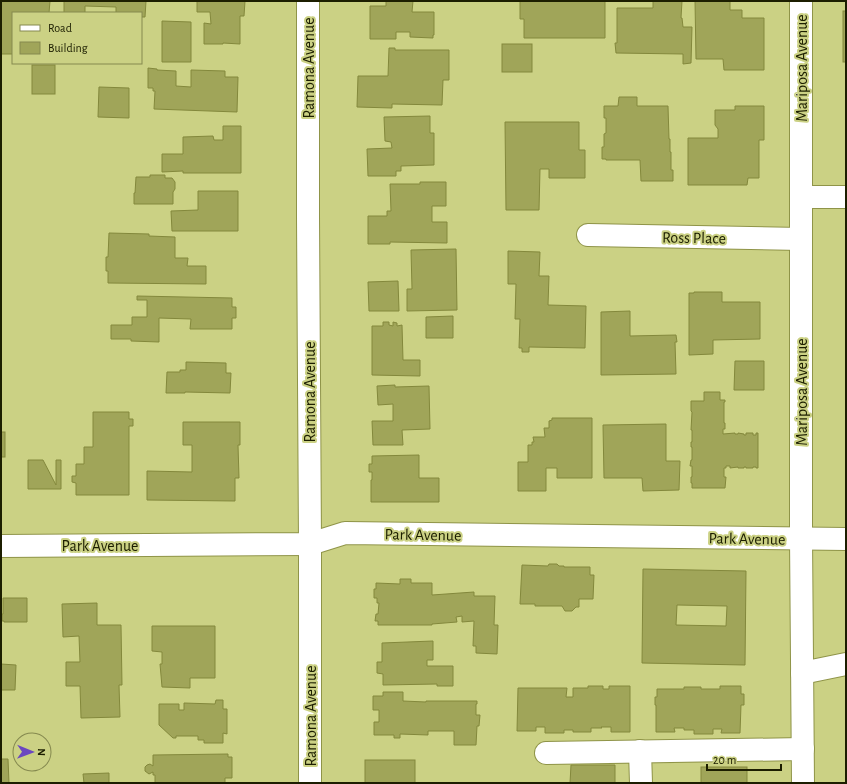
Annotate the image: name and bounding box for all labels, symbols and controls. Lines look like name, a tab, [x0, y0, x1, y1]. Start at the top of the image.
legend	[12, 12, 142, 64]
street label: Mariposa Avenue	[794, 14, 810, 122]
street label: Ramona Avenue	[301, 17, 317, 119]
text: Road	[48, 22, 72, 34]
text: Building	[48, 42, 88, 54]
street label: Ross Place	[662, 229, 726, 247]
street label: Mariposa Avenue	[794, 338, 810, 446]
street label: Ramona Avenue	[302, 341, 318, 443]
street label: Park Avenue	[384, 526, 462, 544]
street label: Park Avenue	[708, 530, 786, 548]
street label: Park Avenue	[62, 538, 138, 554]
street label: Ramona Avenue	[303, 665, 319, 767]
north arrow	[12, 732, 52, 772]
scale bar	[707, 746, 781, 772]
text: N	[36, 748, 47, 756]
text: 20 m	[713, 754, 736, 766]

